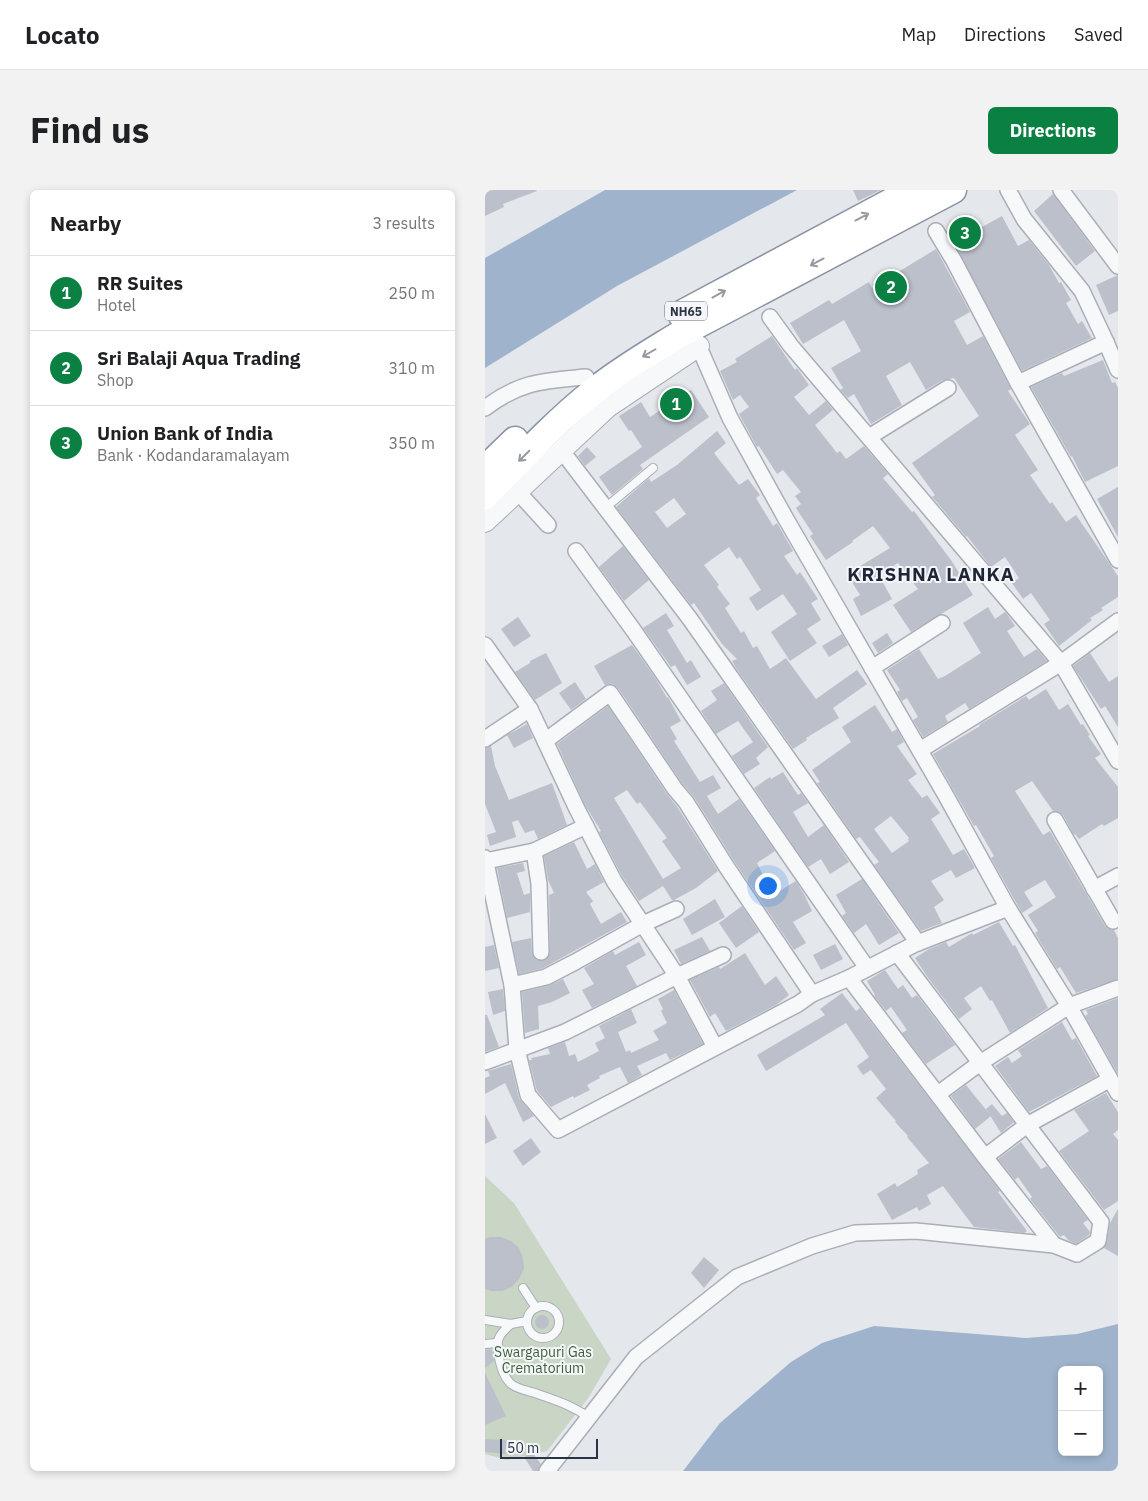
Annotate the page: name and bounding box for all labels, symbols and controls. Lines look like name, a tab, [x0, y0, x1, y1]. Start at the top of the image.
text: Locato	[25, 19, 100, 51]
text: Map	[901, 23, 936, 46]
text: Directions	[964, 23, 1046, 46]
text: Saved	[1074, 23, 1123, 46]
text: Find us	[30, 107, 149, 153]
button: Directions	[988, 107, 1118, 154]
text: Nearby	[50, 209, 121, 237]
one-way arrow	[854, 212, 869, 221]
text: 3 results	[372, 213, 435, 233]
pin: 3	[949, 214, 981, 252]
one-way arrow	[810, 258, 825, 267]
pin: 2	[875, 268, 907, 306]
text: RR Suites	[97, 271, 183, 295]
text: 1	[61, 283, 71, 303]
text: 250 m	[388, 283, 435, 303]
one-way arrow	[711, 288, 725, 298]
text: Hotel	[97, 295, 136, 315]
road number: NH65	[665, 302, 707, 320]
text: Sri Balaji Aqua Trading	[97, 346, 300, 370]
one-way arrow	[642, 348, 657, 358]
text: 2	[61, 358, 71, 378]
text: 310 m	[388, 358, 435, 378]
text: Shop	[97, 370, 134, 390]
pin: 1	[660, 385, 692, 423]
text: Union Bank of India	[97, 421, 273, 445]
text: 3	[61, 433, 71, 453]
text: 350 m	[388, 433, 435, 453]
text: Bank · Kodandaramalayam	[97, 445, 290, 465]
one-way arrow	[518, 450, 530, 462]
district label: KRISHNA LANKA	[847, 562, 1015, 586]
your location	[755, 873, 781, 899]
park label: Swargapuri Gas Crematorium	[494, 1343, 592, 1377]
map controls	[1058, 1366, 1103, 1456]
button: +	[1058, 1366, 1103, 1411]
button: −	[1058, 1411, 1103, 1456]
scale bar	[500, 1436, 597, 1459]
text: 50 m	[507, 1439, 539, 1457]

